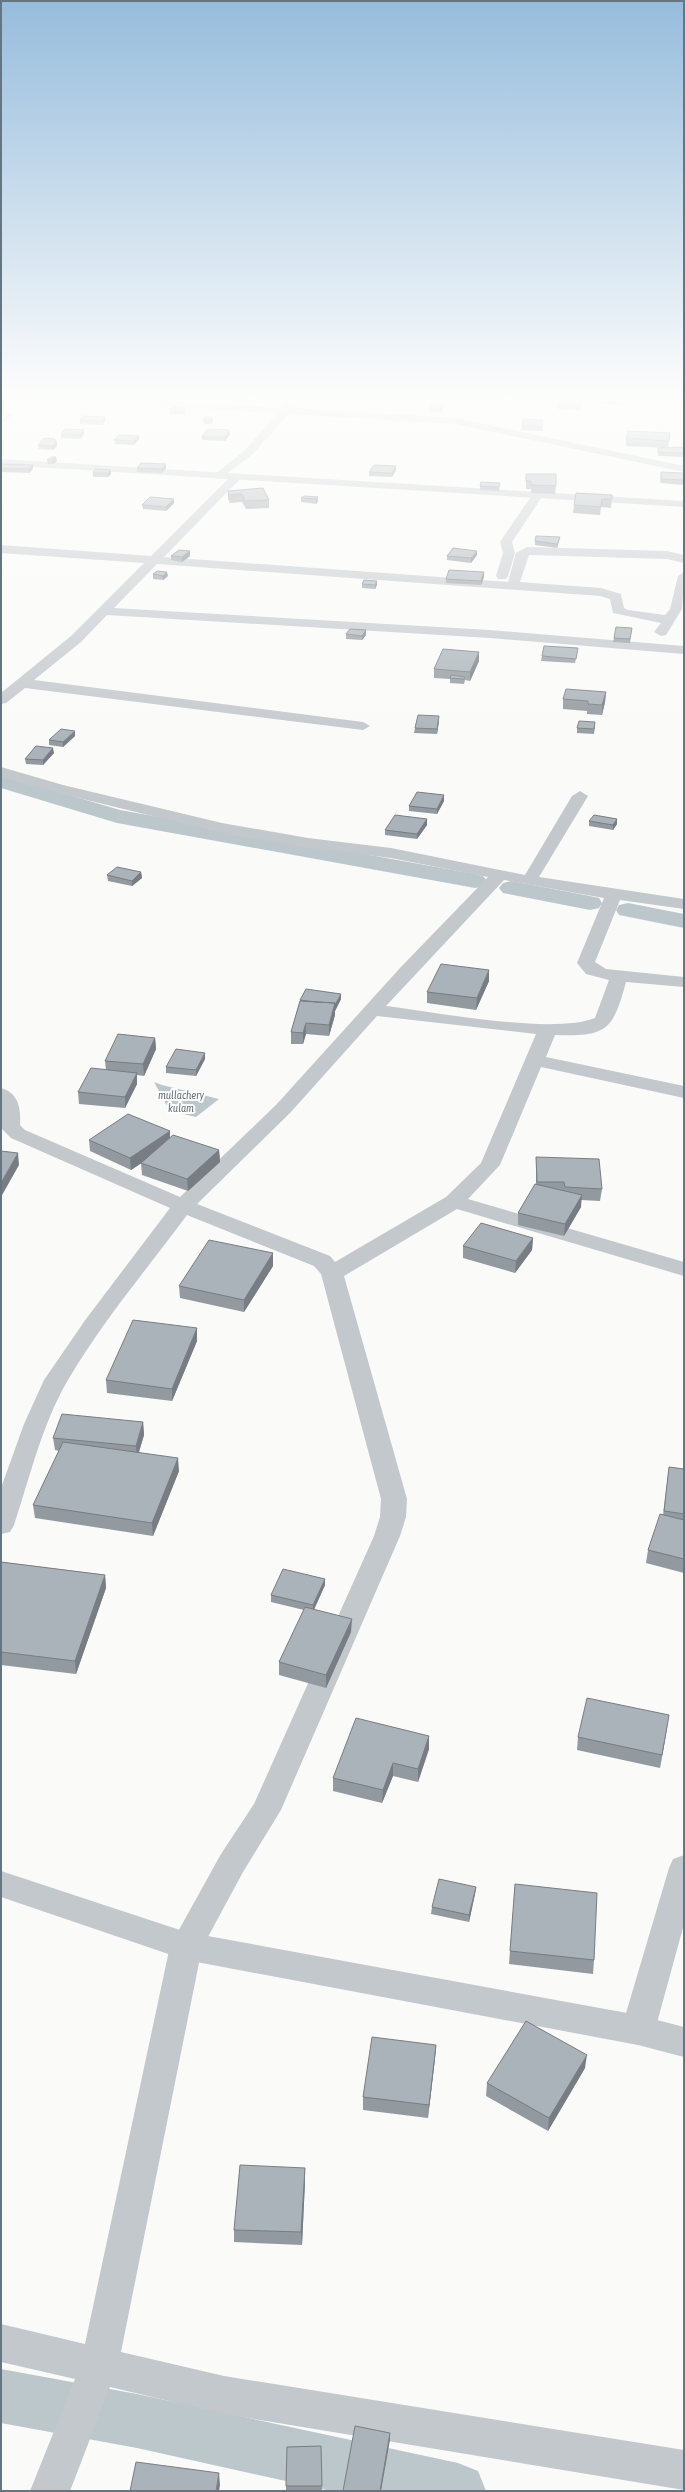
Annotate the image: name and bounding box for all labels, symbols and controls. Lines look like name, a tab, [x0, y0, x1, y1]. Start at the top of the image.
water label: mullachery kulam	[158, 1089, 205, 1114]

